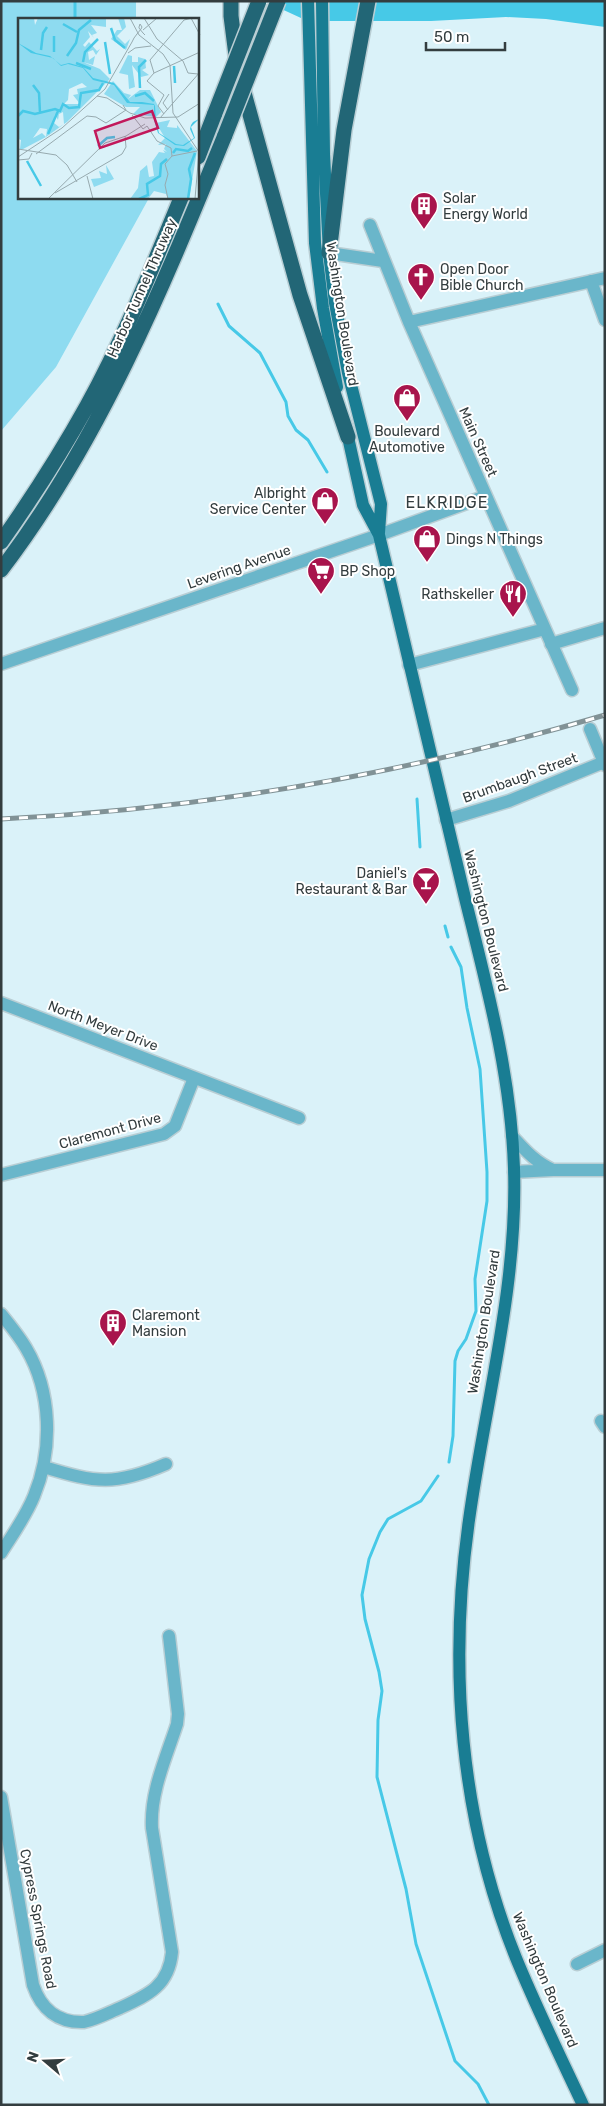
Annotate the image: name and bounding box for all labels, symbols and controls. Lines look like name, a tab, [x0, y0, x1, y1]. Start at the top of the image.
inset map	[18, 18, 199, 199]
scale bar	[426, 20, 505, 52]
text: 50 m	[434, 28, 469, 46]
place label: Solar Energy World	[443, 190, 528, 223]
building icon: Solar Energy World	[409, 191, 439, 230]
street label: Harbor Tunnel Thruway	[104, 216, 181, 360]
street label: Washington Boulevard	[322, 241, 362, 387]
place label: Open Door Bible Church	[440, 261, 523, 294]
church icon: Open Door Bible Church	[406, 262, 436, 301]
shop icon: Boulevard Automotive	[392, 383, 422, 422]
street label: Main Street	[455, 404, 501, 480]
place label: Boulevard Automotive	[369, 423, 445, 456]
place label: Albright Service Center	[210, 485, 307, 518]
shop icon: Albright Service Center	[310, 486, 340, 525]
district label: ELKRIDGE	[406, 493, 488, 512]
shop icon: Dings N Things	[412, 524, 442, 563]
place label: Dings N Things	[446, 531, 543, 548]
street label: Levering Avenue	[185, 541, 293, 593]
supermarket icon: BP Shop	[306, 556, 336, 595]
place label: BP Shop	[340, 563, 395, 580]
restaurant icon: Rathskeller	[498, 579, 528, 618]
place label: Rathskeller	[421, 586, 495, 603]
street label: Brumbaugh Street	[460, 749, 580, 807]
street label: Washington Boulevard	[460, 848, 512, 994]
place label: Daniel's Restaurant & Bar	[296, 865, 408, 898]
bar icon: Daniel's Restaurant & Bar	[411, 866, 441, 905]
street label: North Meyer Drive	[46, 997, 161, 1055]
street label: Claremont Drive	[57, 1109, 163, 1153]
street label: Washington Boulevard	[464, 1249, 504, 1395]
place label: Claremont Mansion	[132, 1307, 200, 1340]
building icon: Claremont Mansion	[98, 1308, 128, 1347]
street label: Cypress Springs Road	[16, 1847, 60, 1991]
street label: Washington Boulevard	[509, 1910, 581, 2050]
north arrow	[20, 2036, 70, 2086]
text: N	[24, 2049, 43, 2064]

